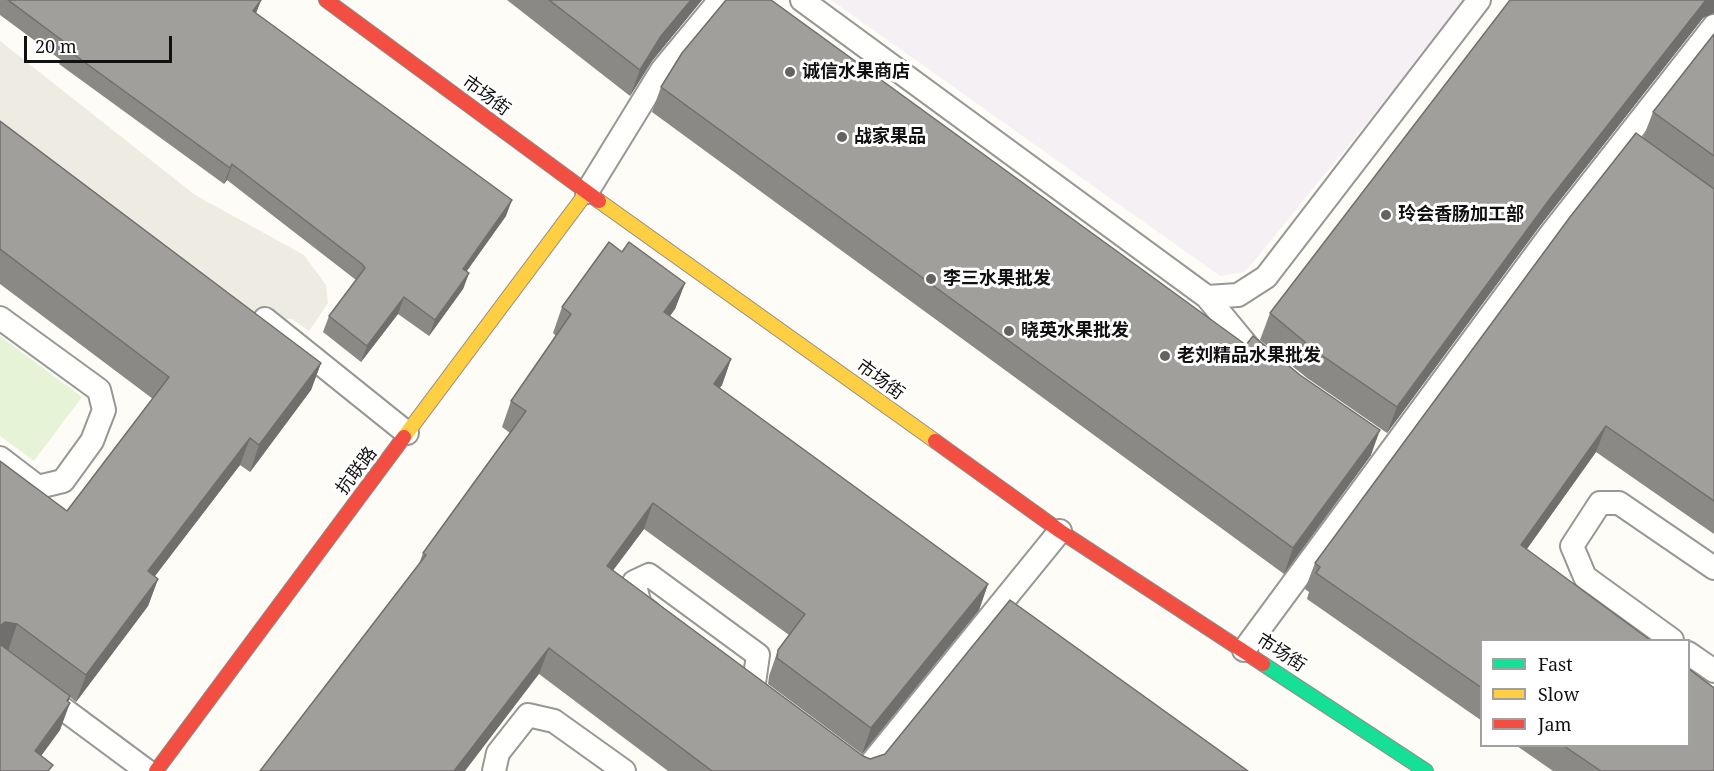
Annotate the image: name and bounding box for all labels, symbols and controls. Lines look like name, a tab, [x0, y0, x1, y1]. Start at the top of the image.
scale bar	[27, 24, 176, 62]
text: 20 m	[35, 34, 77, 58]
place label: 诚信水果商店	[802, 61, 910, 83]
marker: 诚信水果商店	[783, 65, 797, 79]
street label: 市场街	[458, 71, 514, 121]
place label: 战家果品	[854, 126, 926, 148]
marker: 战家果品	[835, 130, 849, 144]
place label: 玲会香肠加工部	[1398, 204, 1524, 226]
marker: 玲会香肠加工部	[1379, 208, 1393, 222]
place label: 李三水果批发	[943, 268, 1051, 290]
marker: 李三水果批发	[924, 272, 938, 286]
place label: 晓英水果批发	[1021, 320, 1129, 342]
marker: 晓英水果批发	[1002, 324, 1016, 338]
place label: 老刘精品水果批发	[1177, 345, 1321, 367]
marker: 老刘精品水果批发	[1158, 349, 1172, 363]
street label: 市场街	[852, 355, 908, 405]
street label: 抗联路	[332, 443, 382, 499]
street label: 市场街	[1252, 629, 1310, 677]
legend	[1480, 639, 1690, 747]
text: Fast	[1538, 652, 1573, 676]
text: Slow	[1538, 682, 1579, 706]
text: Jam	[1538, 712, 1572, 736]

